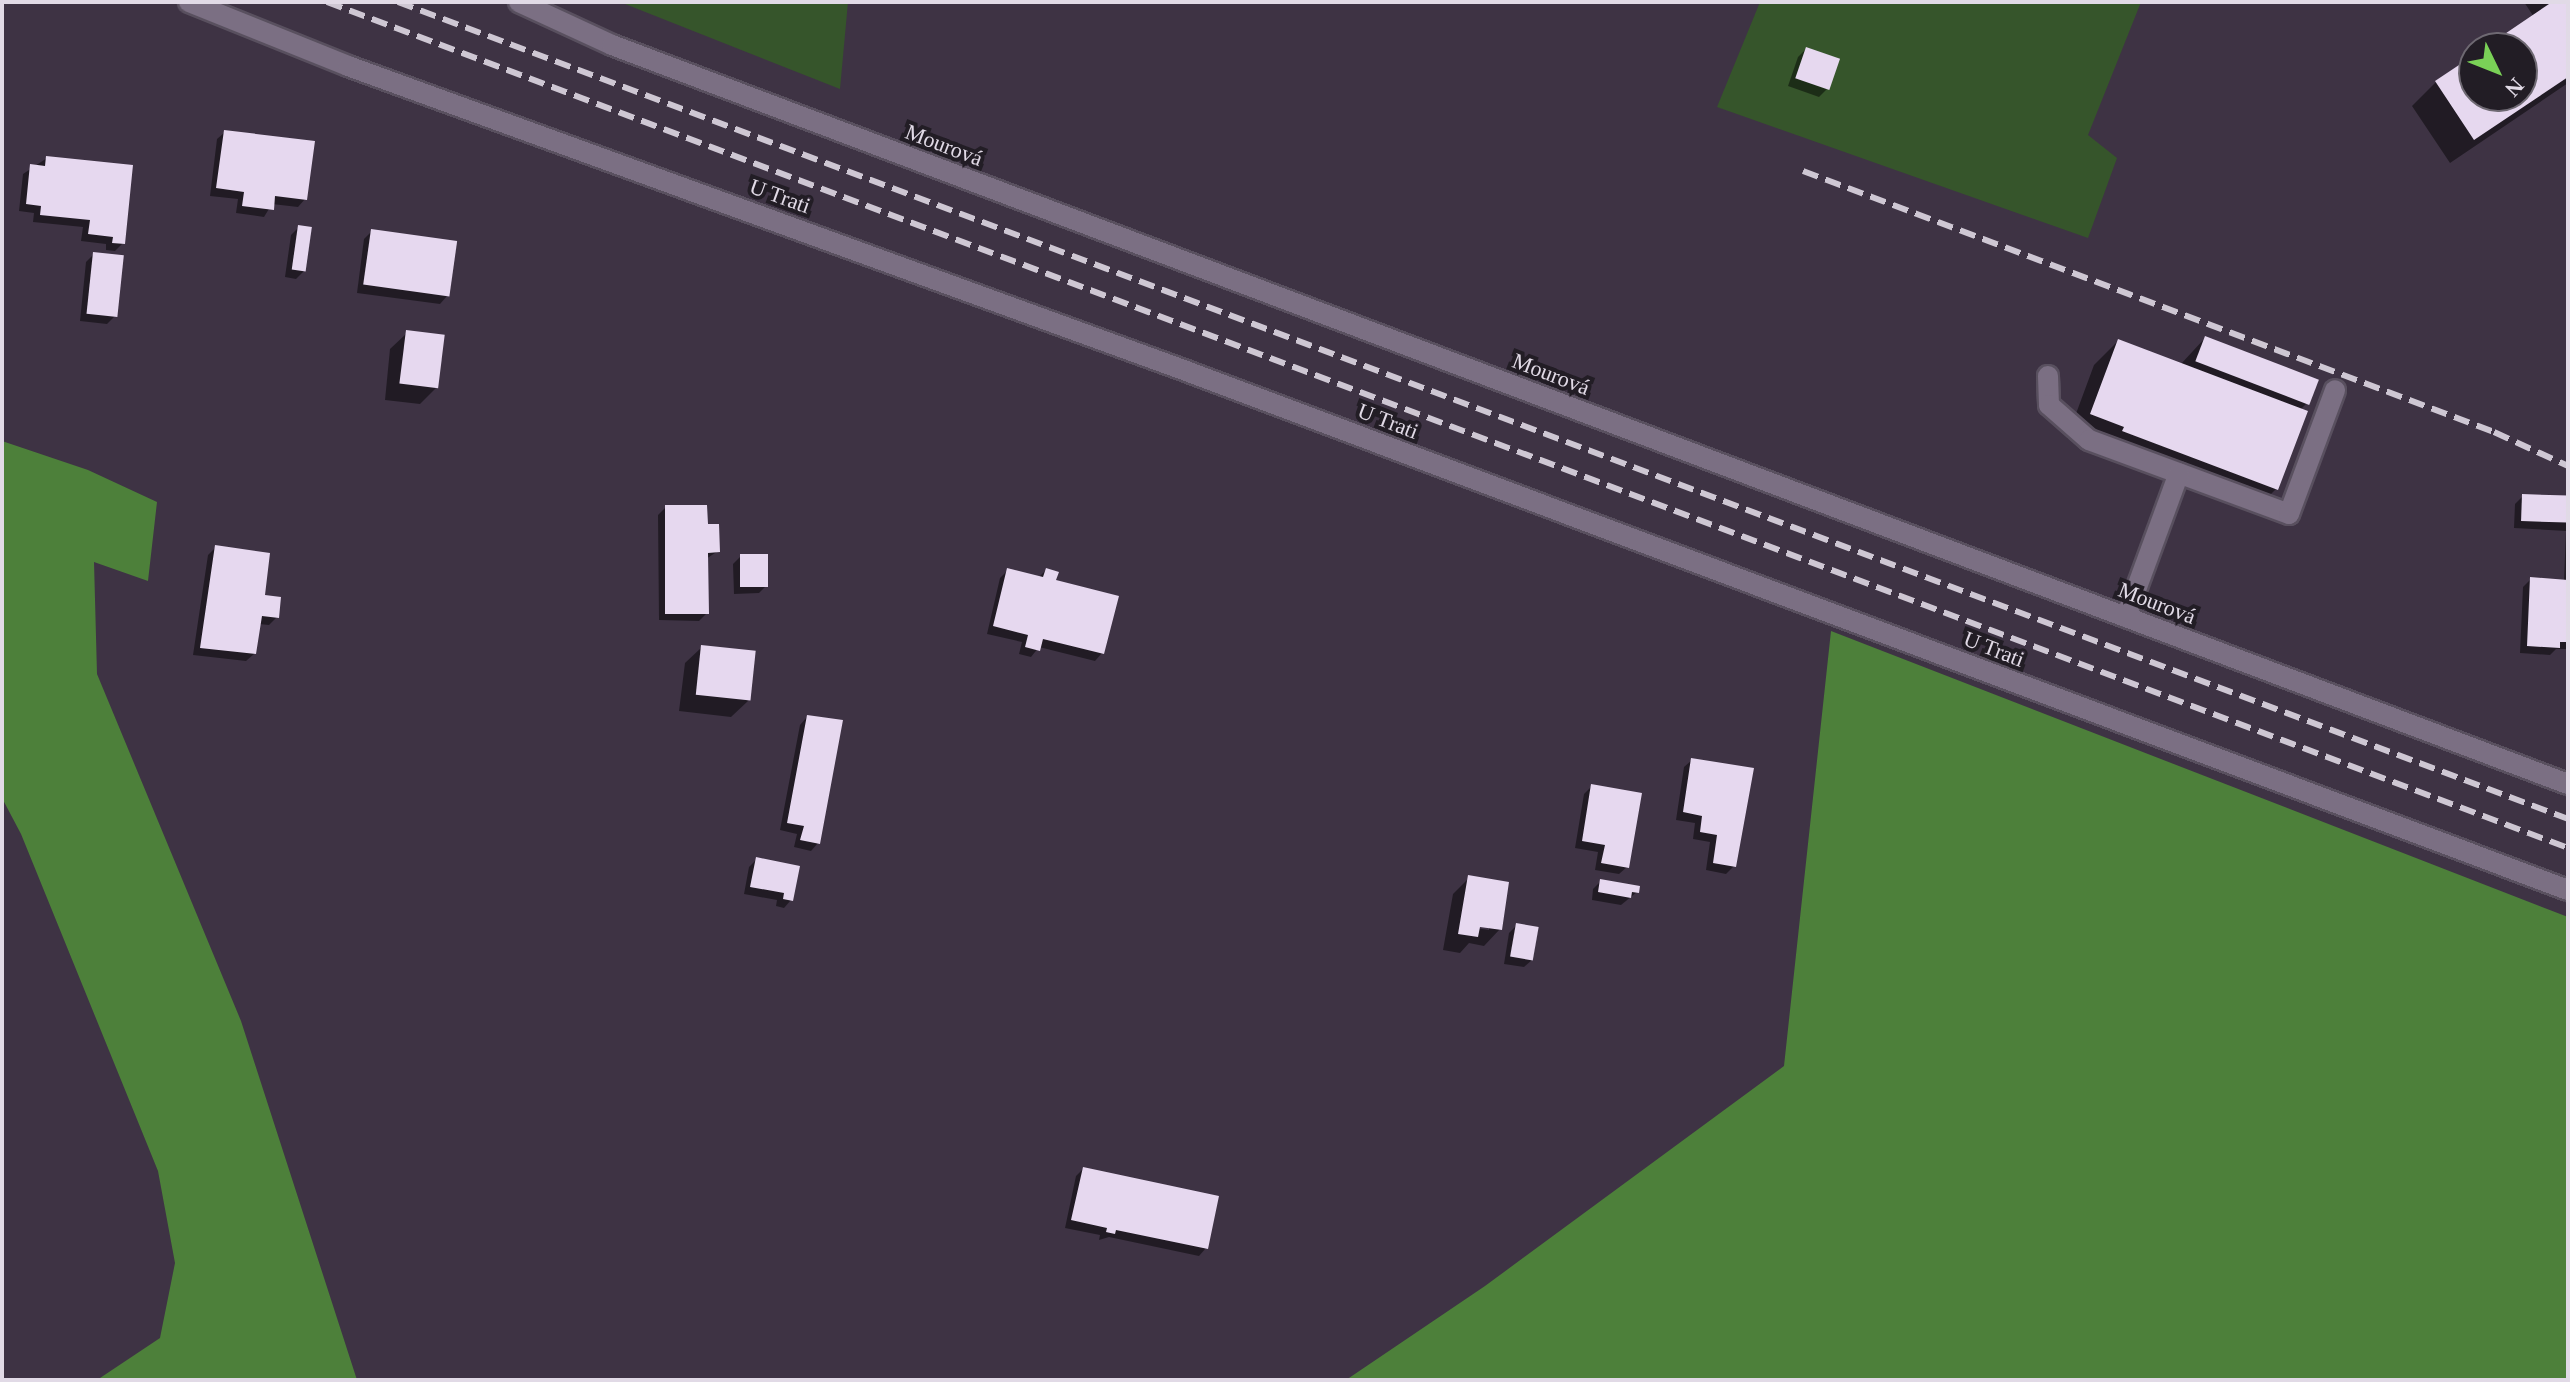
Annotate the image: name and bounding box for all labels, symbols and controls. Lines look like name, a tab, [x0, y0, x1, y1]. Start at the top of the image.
north arrow	[2458, 32, 2538, 112]
text: N	[2500, 73, 2529, 102]
street label: Mourová	[902, 118, 986, 172]
street label: U Trati	[746, 173, 814, 219]
street label: Mourová	[1509, 347, 1593, 401]
street label: U Trati	[1354, 397, 1422, 445]
street label: Mourová	[2115, 576, 2199, 630]
street label: U Trati	[1960, 625, 2028, 673]

